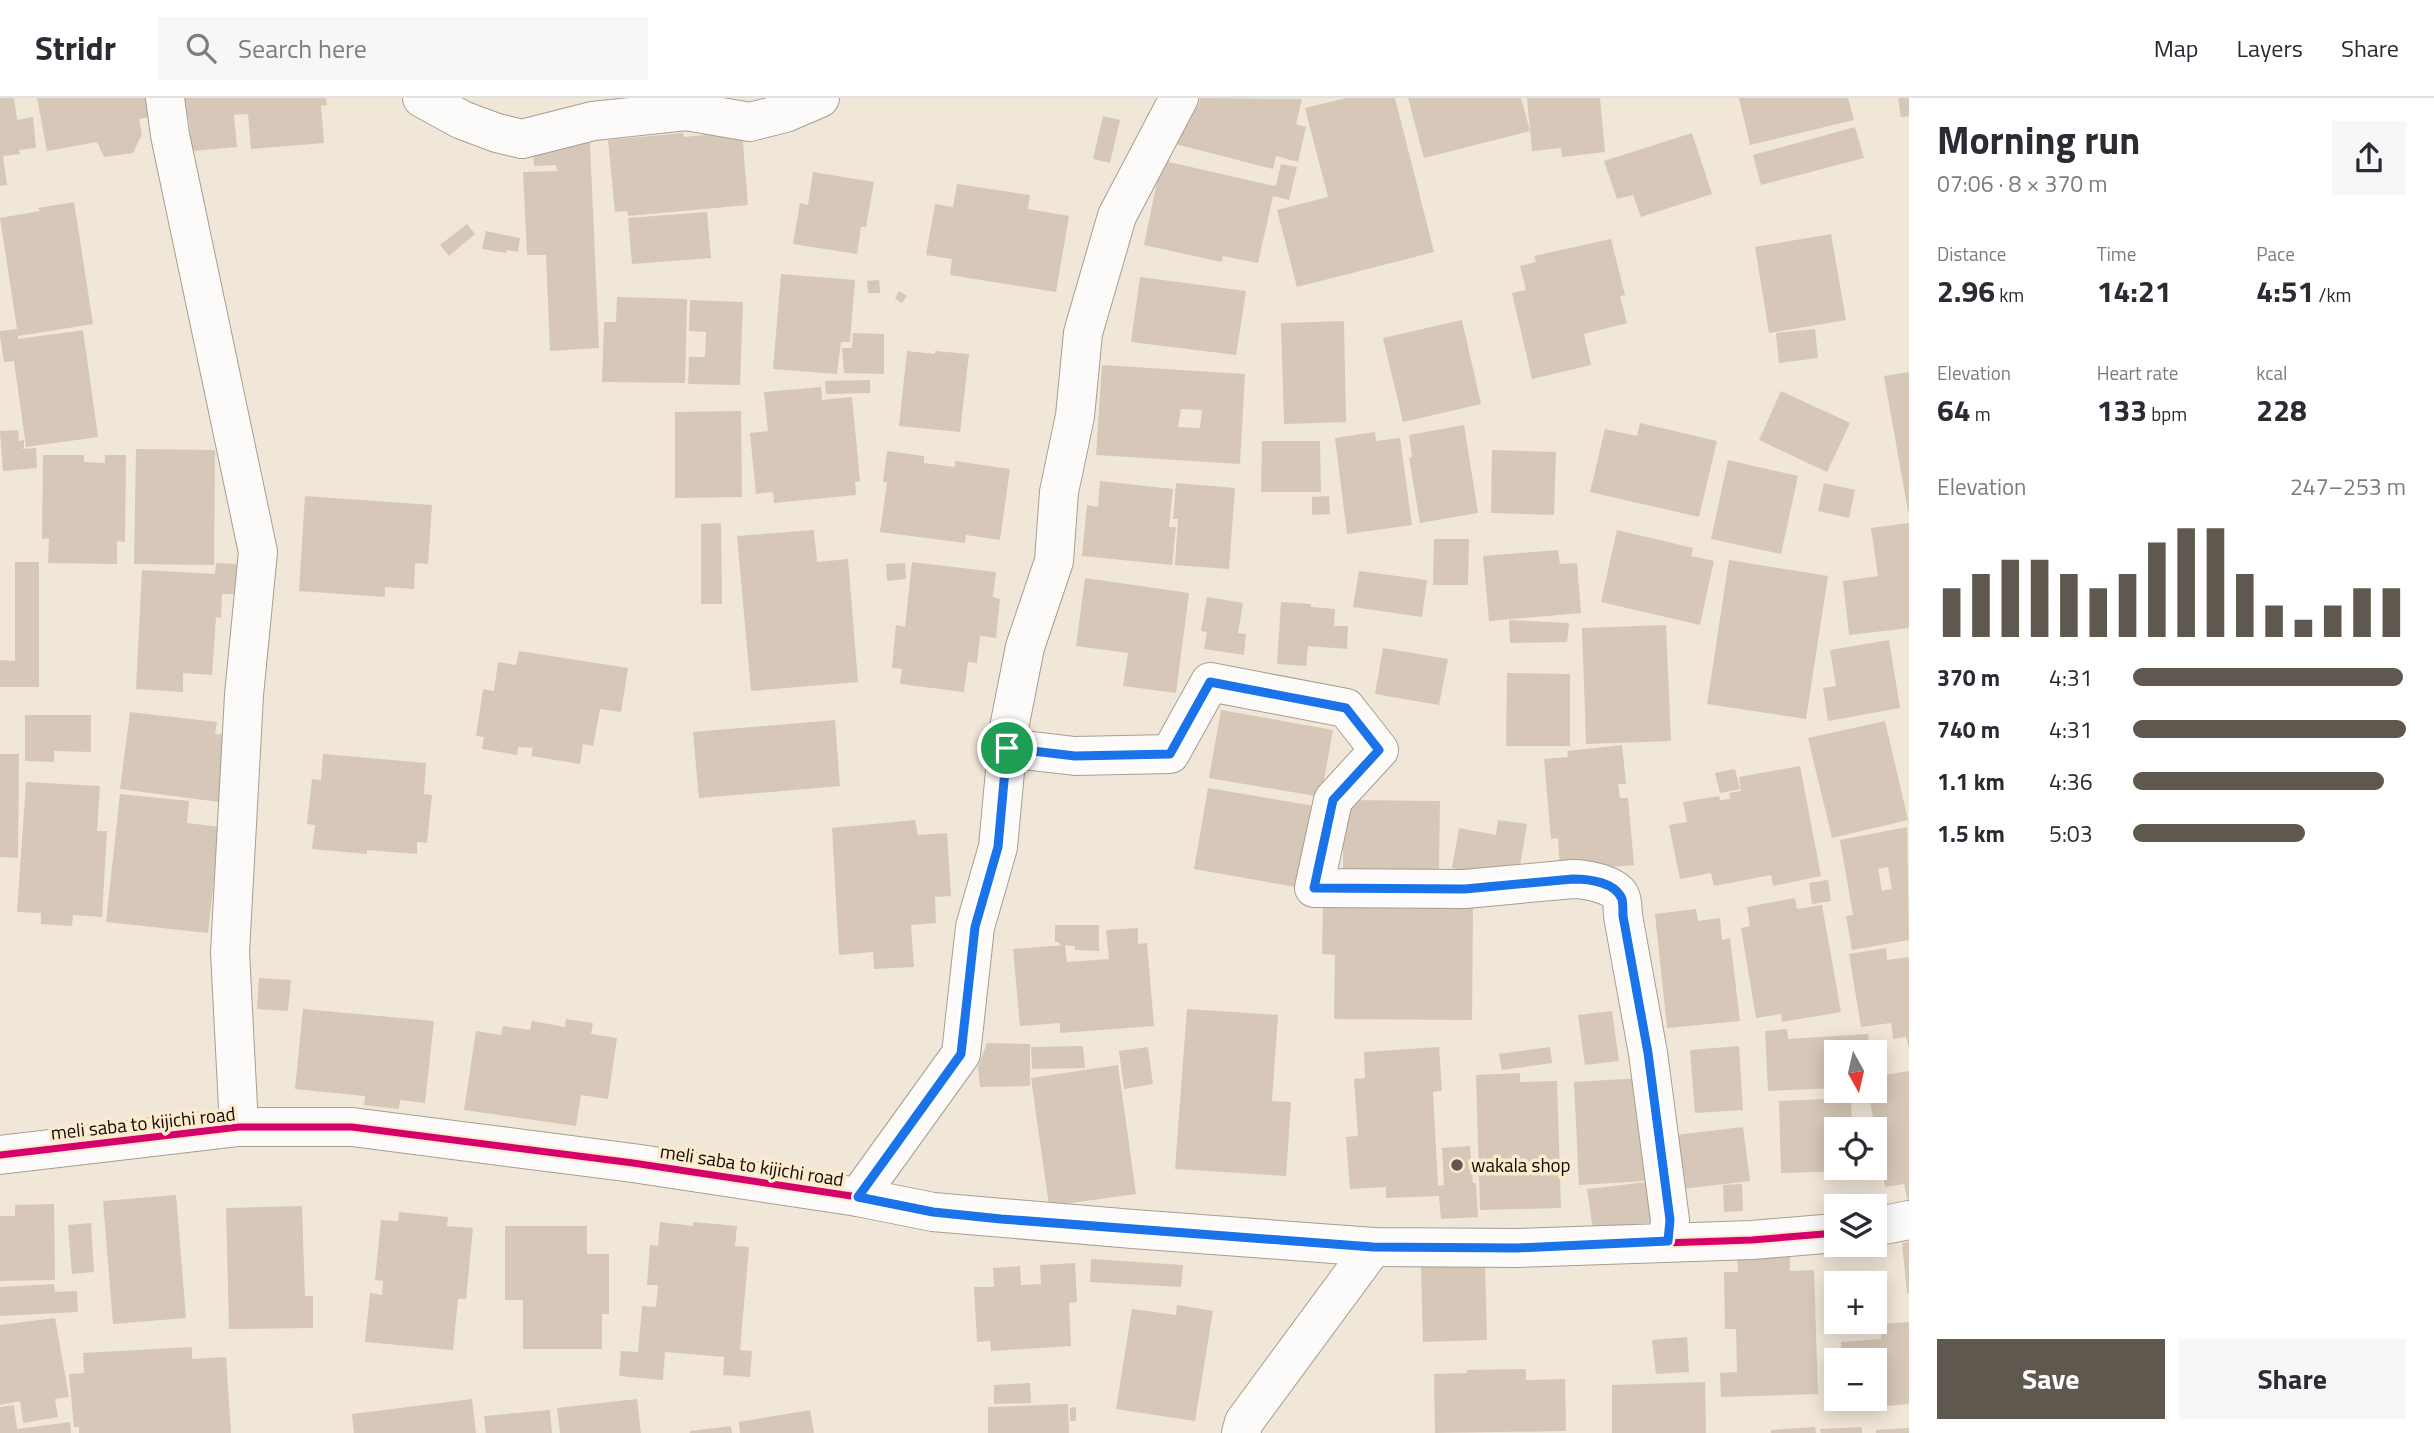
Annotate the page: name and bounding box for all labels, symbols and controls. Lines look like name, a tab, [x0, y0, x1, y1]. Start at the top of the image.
search box	[158, 17, 648, 80]
text: Stridr	[35, 23, 116, 73]
icon: search	[182, 29, 220, 67]
text: Search here	[238, 29, 367, 68]
text: Map	[2154, 30, 2199, 66]
text: Layers	[2237, 30, 2303, 66]
text: Share	[2341, 30, 2399, 66]
text: Morning run	[1937, 111, 2140, 169]
button: share	[2332, 121, 2406, 195]
text: 07:06 · 8 × 370 m	[1937, 166, 2107, 201]
text: Distance	[1937, 239, 2006, 268]
text: Time	[2097, 239, 2136, 268]
text: Pace	[2256, 239, 2295, 268]
text: 2.96	[1937, 268, 1995, 314]
text: 14:21	[2097, 268, 2172, 314]
text: 4:51	[2256, 268, 2314, 314]
text: km	[1995, 280, 2024, 309]
text: /km	[2314, 280, 2351, 309]
text: Elevation	[1937, 358, 2011, 387]
text: Heart rate	[2097, 358, 2178, 387]
text: kcal	[2256, 358, 2287, 387]
text: 64	[1937, 387, 1971, 433]
text: 133	[2097, 387, 2147, 433]
text: 228	[2256, 387, 2307, 433]
text: m	[1971, 399, 1991, 428]
text: bpm	[2147, 399, 2187, 428]
text: Elevation	[1937, 469, 2026, 504]
text: 247–253 m	[2290, 469, 2406, 504]
text: 370 m	[1937, 660, 2000, 695]
text: 4:31	[2049, 660, 2093, 695]
text: 740 m	[1937, 712, 2000, 747]
text: 4:31	[2049, 712, 2093, 747]
pin	[977, 718, 1037, 778]
icon: arrive	[988, 729, 1026, 767]
text: 1.1 km	[1937, 764, 2005, 799]
text: 4:36	[2049, 764, 2093, 799]
text: 1.5 km	[1937, 816, 2005, 851]
text: 5:03	[2049, 816, 2093, 851]
north arrow	[1824, 1040, 1886, 1102]
map controls	[1824, 1040, 1887, 1411]
street label: meli saba to kijichi road	[49, 1098, 237, 1147]
button: locate	[1824, 1117, 1887, 1180]
street label: meli saba to kijichi road	[658, 1136, 846, 1193]
place label: wakala shop	[1471, 1150, 1571, 1179]
marker: wakala shop	[1449, 1157, 1465, 1173]
button: layers	[1824, 1194, 1887, 1257]
button: +	[1824, 1271, 1887, 1334]
button: Save	[1937, 1339, 2165, 1419]
button: Share	[2179, 1339, 2406, 1419]
button: −	[1824, 1348, 1887, 1411]

